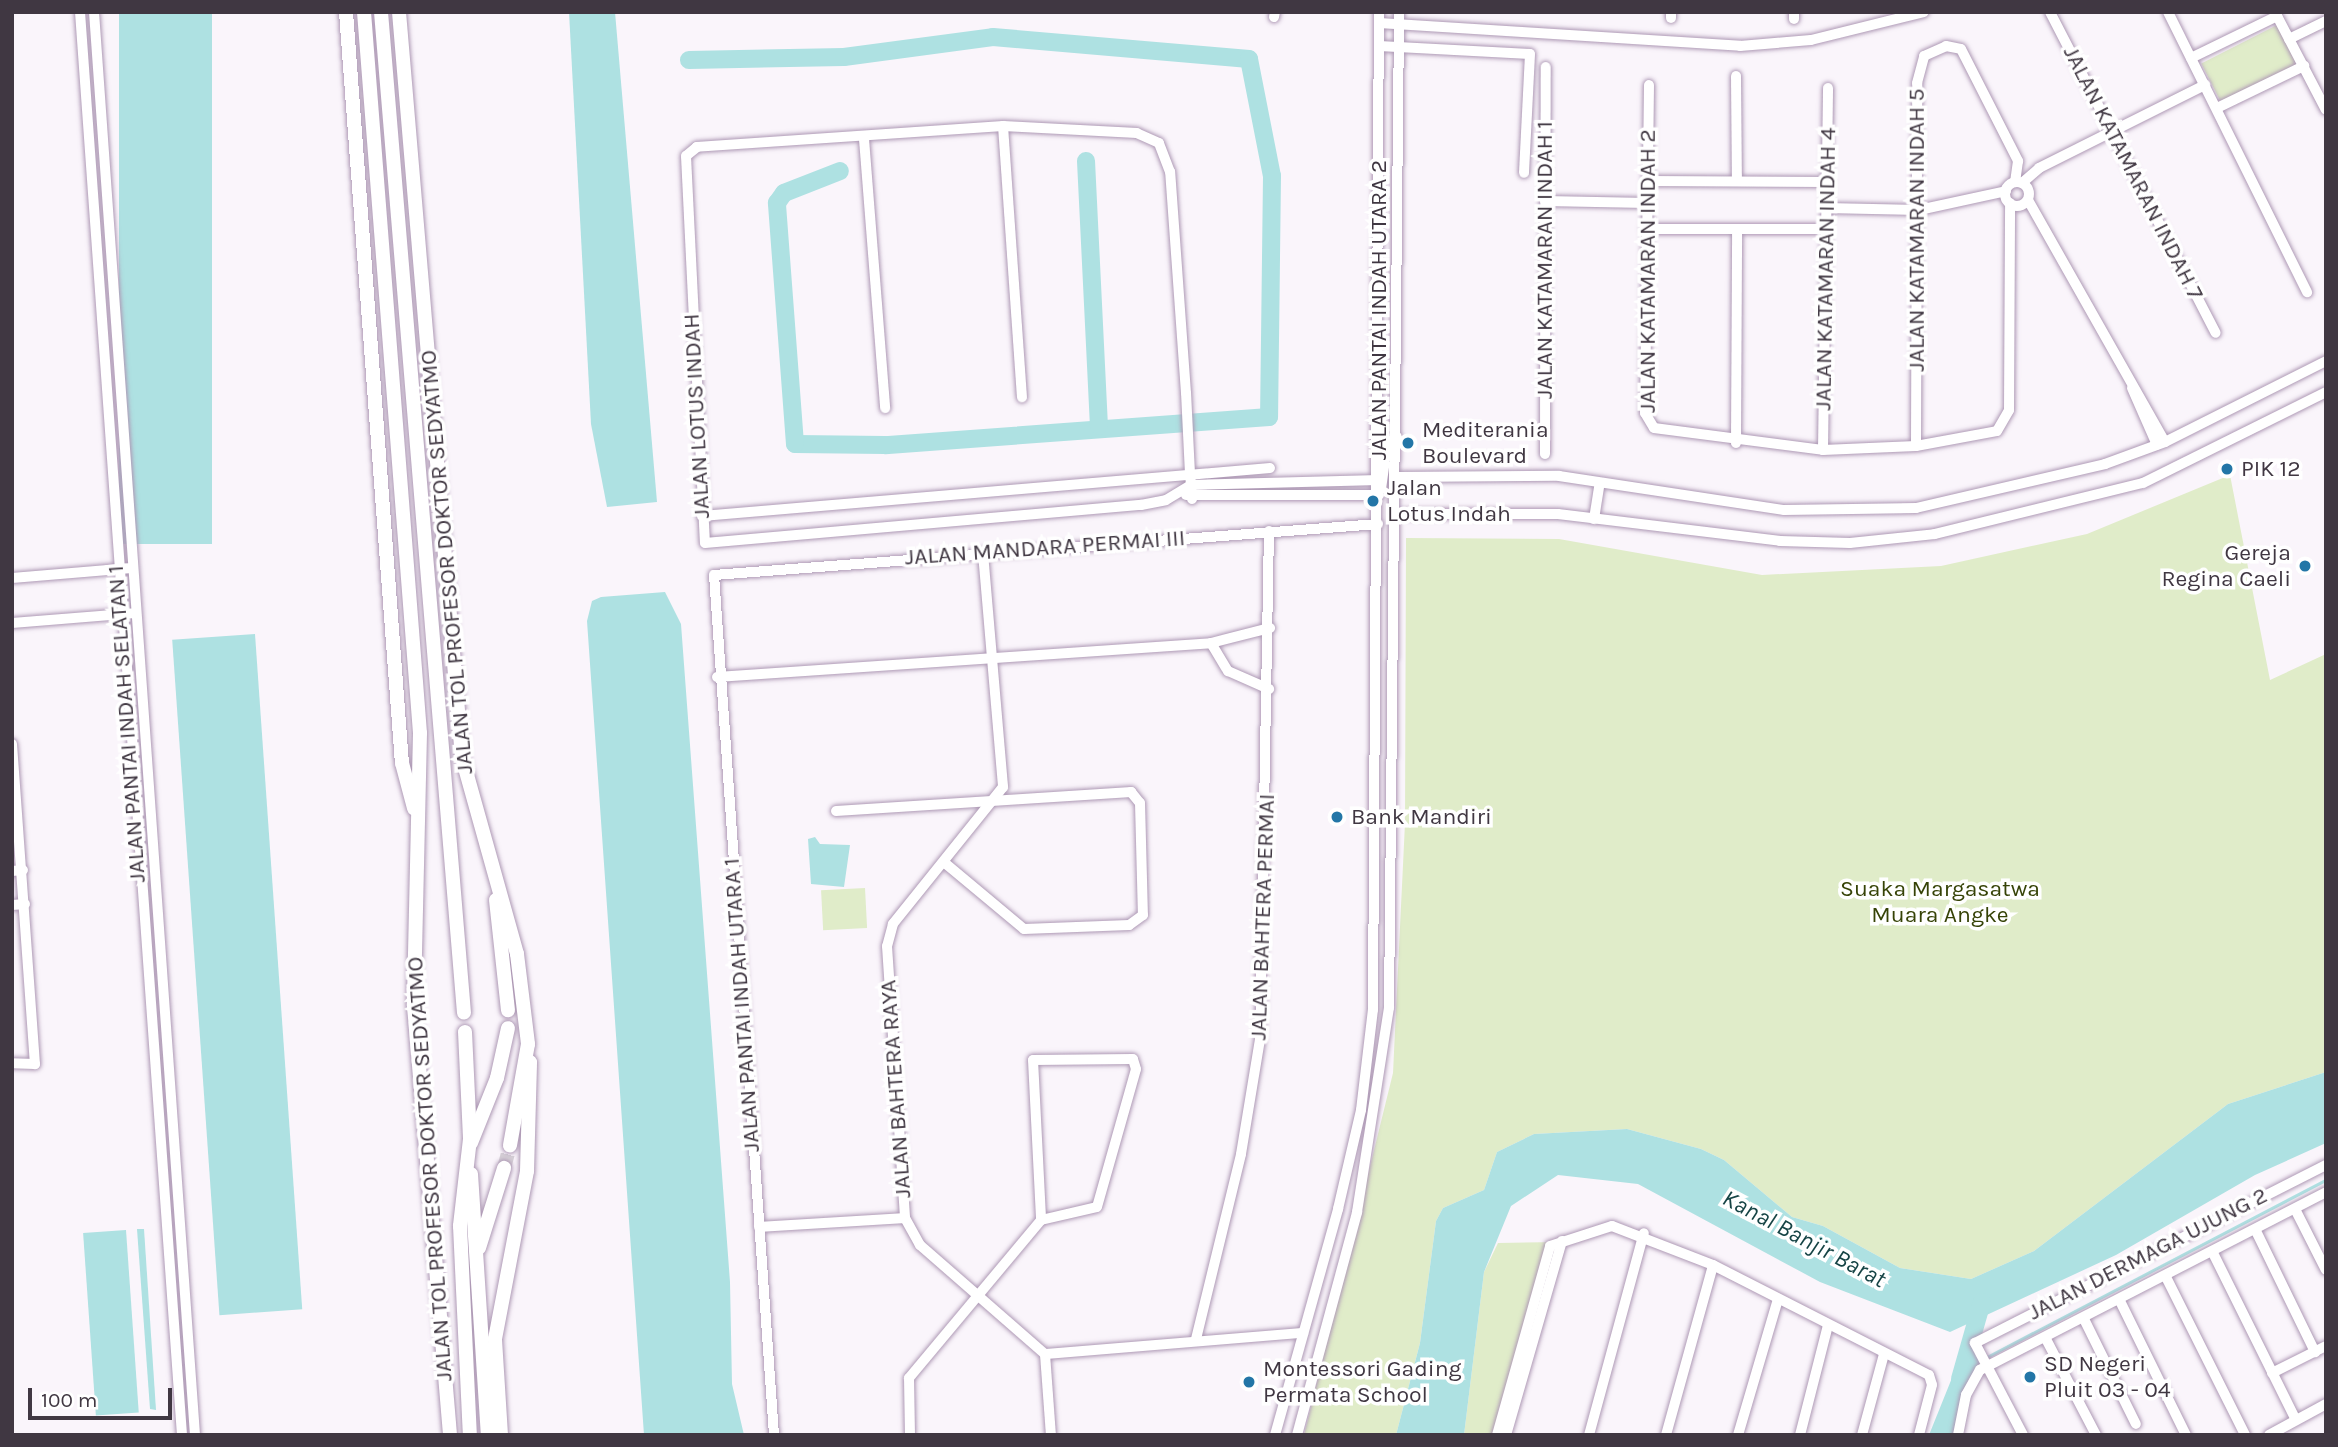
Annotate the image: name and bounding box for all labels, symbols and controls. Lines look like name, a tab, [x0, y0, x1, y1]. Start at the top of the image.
street label: JALAN KATAMARAN INDAH 7	[2057, 42, 2209, 304]
street label: JALAN KATAMARAN INDAH 5	[1903, 88, 1931, 372]
street label: JALAN KATAMARAN INDAH 1	[1531, 121, 1559, 399]
street label: JALAN KATAMARAN INDAH 4	[1810, 127, 1842, 411]
street label: JALAN KATAMARAN INDAH 2	[1634, 129, 1662, 413]
street label: JALAN PANTAI INDAH UTARA 2	[1365, 160, 1393, 460]
street label: JALAN LOTUS INDAH	[678, 313, 716, 519]
street label: JALAN TOL PROFESOR DOKTOR SEDYATMO	[415, 349, 479, 775]
place label: Mediterania Boulevard	[1422, 416, 1549, 470]
marker: Mediterania Boulevard	[1400, 435, 1416, 451]
place label: PIK 12	[2241, 455, 2301, 483]
marker: PIK 12	[2219, 461, 2235, 477]
place label: Jalan Lotus Indah	[1387, 474, 1511, 528]
marker: Jalan Lotus Indah	[1365, 493, 1381, 509]
street label: JALAN MANDARA PERMAI III	[904, 524, 1186, 572]
place label: Gereja Regina Caeli	[2161, 539, 2291, 593]
marker: Gereja Regina Caeli	[2297, 558, 2313, 574]
street label: JALAN PANTAI INDAH SELATAN 1	[102, 564, 152, 884]
street label: JALAN BAHTERA PERMAI	[1245, 793, 1281, 1041]
place label: Bank Mandiri	[1351, 803, 1492, 831]
marker: Bank Mandiri	[1329, 809, 1345, 825]
street label: JALAN PANTAI INDAH UTARA 1	[718, 857, 766, 1153]
park label: Suaka Margasatwa Muara Angke	[1840, 875, 2040, 929]
street label: JALAN TOL PROFESOR DOKTOR SEDYATMO	[401, 956, 459, 1382]
street label: JALAN BAHTERA RAYA	[875, 979, 917, 1199]
street label: JALAN DERMAGA UJUNG 2	[2024, 1182, 2272, 1326]
water label: Kanal Banjir Barat	[1717, 1184, 1891, 1294]
place label: SD Negeri Pluit 03 - 04	[2044, 1350, 2171, 1404]
place label: Montessori Gading Permata School	[1263, 1355, 1462, 1409]
marker: SD Negeri Pluit 03 - 04	[2022, 1369, 2038, 1385]
scale bar	[32, 1374, 175, 1418]
marker: Montessori Gading Permata School	[1241, 1374, 1257, 1390]
text: 100 m	[41, 1388, 98, 1412]

